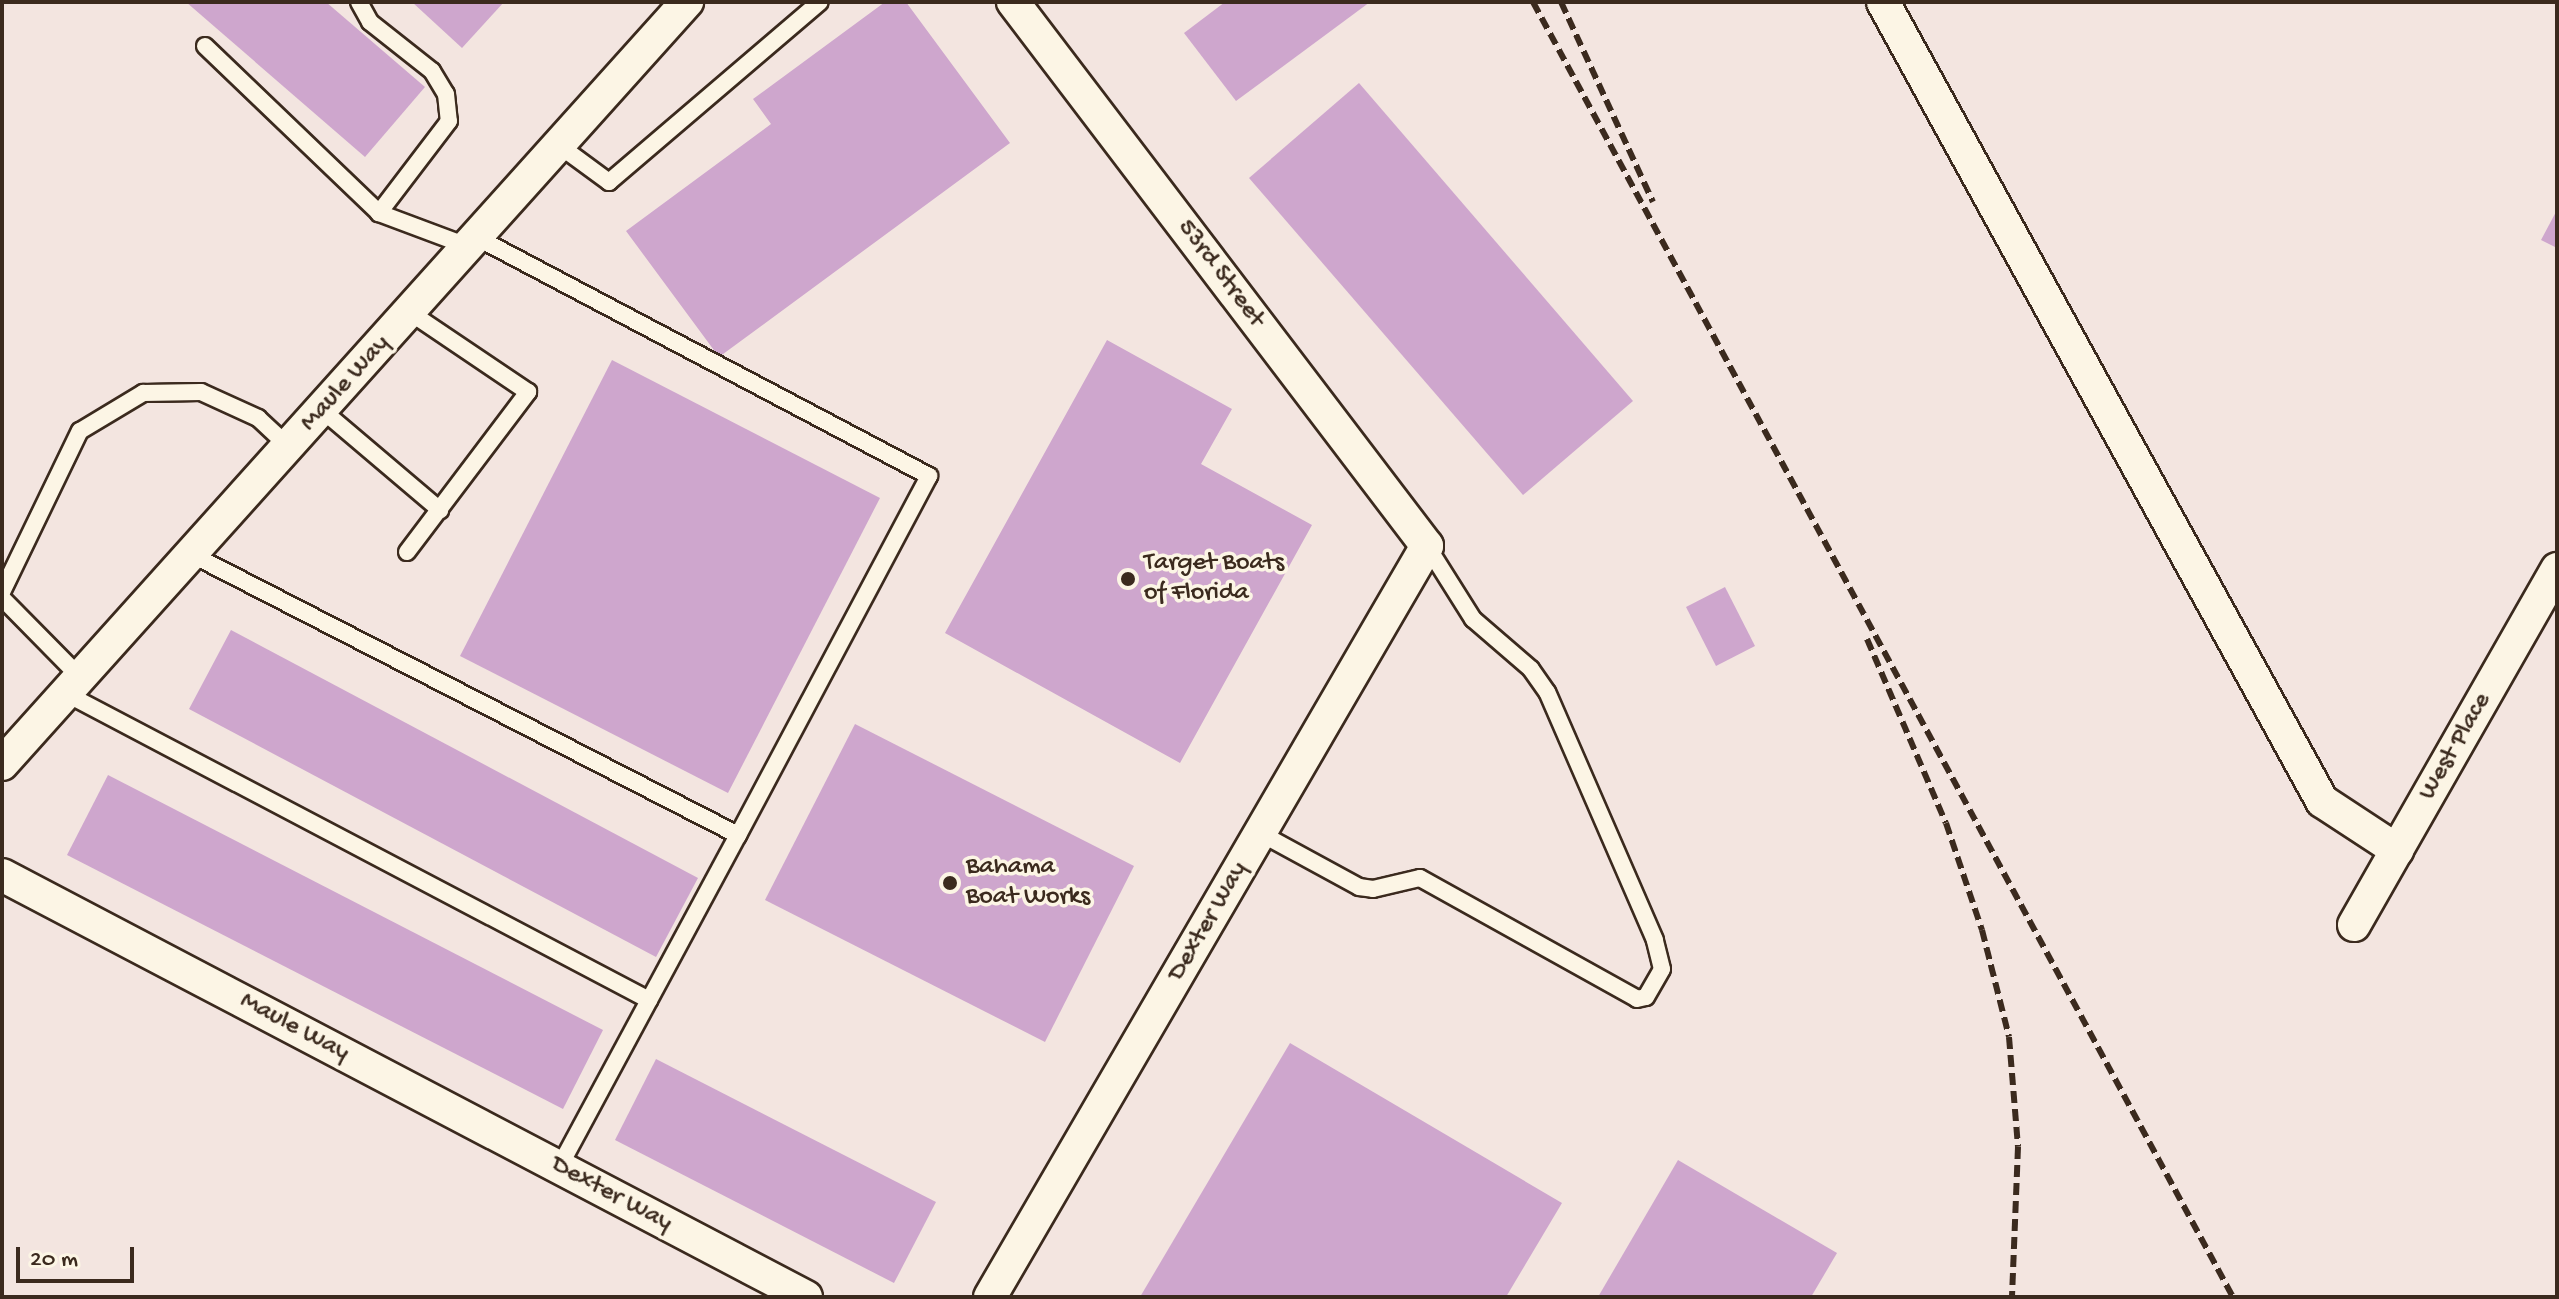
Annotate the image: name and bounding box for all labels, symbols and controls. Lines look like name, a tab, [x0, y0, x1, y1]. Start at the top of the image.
street label: 53rd Street	[1169, 214, 1271, 334]
street label: Maule Way	[294, 329, 398, 439]
place label: Target Boats of Florida	[1144, 548, 1284, 610]
marker: Target Boats of Florida	[1119, 570, 1137, 588]
street label: West Place	[2413, 688, 2499, 806]
place label: Bahama Boat Works	[966, 852, 1090, 914]
street label: Dexter Way	[1162, 857, 1256, 987]
marker: Bahama Boat Works	[941, 874, 959, 892]
street label: Maule Way	[234, 986, 354, 1070]
street label: Dexter Way	[545, 1150, 677, 1240]
scale bar	[20, 1231, 138, 1281]
text: 20 m	[30, 1246, 78, 1275]

